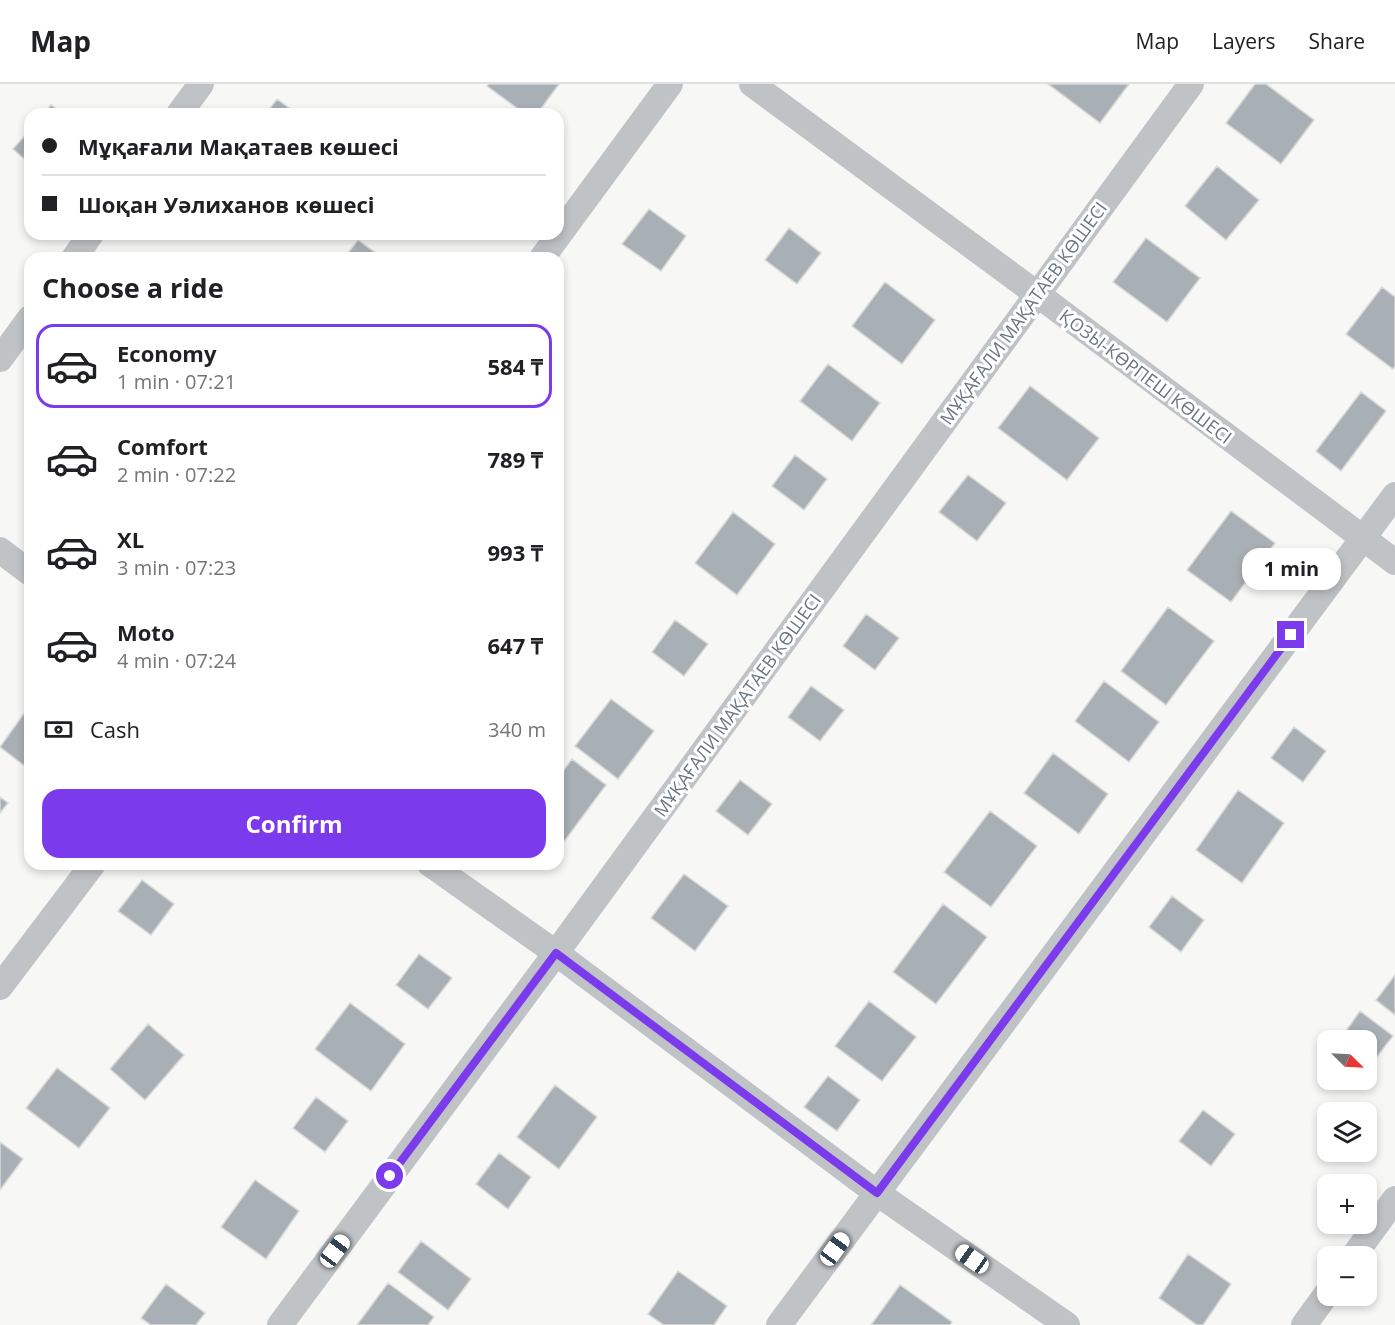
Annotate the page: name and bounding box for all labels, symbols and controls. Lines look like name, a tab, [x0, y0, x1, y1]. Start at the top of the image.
text: Map	[30, 22, 91, 60]
text: Map	[1136, 27, 1179, 55]
text: Layers	[1212, 27, 1276, 55]
text: Share	[1309, 27, 1365, 55]
text: Мұқағали Мақатаев көшесі	[78, 131, 399, 161]
text: Шоқан Уәлиханов көшесі	[78, 189, 375, 219]
street label: МҰҚАҒАЛИ МАҚАТАЕВ КӨШЕСІ	[934, 197, 1112, 429]
text: Choose a ride	[42, 269, 224, 306]
street label: ҚОЗЫ-КӨРПЕШ КӨШЕСІ	[1055, 303, 1237, 449]
text: Economy	[117, 338, 216, 368]
icon: car	[45, 339, 99, 393]
text: 584 ₸	[488, 351, 543, 381]
text: 1 min · 07:21	[117, 368, 236, 395]
text: Comfort	[117, 431, 208, 461]
icon: car	[45, 432, 99, 486]
text: 789 ₸	[488, 444, 543, 474]
text: 2 min · 07:22	[117, 461, 236, 488]
text: XL	[117, 524, 144, 554]
icon: car	[45, 525, 99, 579]
text: 993 ₸	[488, 537, 543, 567]
callout: 1 min	[1242, 548, 1340, 590]
text: 3 min · 07:23	[117, 554, 236, 581]
text: 1 min	[1264, 555, 1319, 582]
street label: МҰҚАҒАЛИ МАҚАТАЕВ КӨШЕСІ	[648, 589, 826, 821]
text: Moto	[117, 617, 175, 647]
icon: car	[45, 618, 99, 672]
route end	[1277, 621, 1304, 648]
text: 647 ₸	[488, 630, 543, 660]
text: 4 min · 07:24	[117, 647, 236, 674]
icon: cash	[42, 713, 75, 746]
text: Cash	[90, 714, 140, 744]
text: 340 m	[488, 716, 546, 743]
button: Confirm	[42, 789, 546, 858]
north arrow	[1317, 1030, 1377, 1090]
map controls	[1317, 1030, 1377, 1306]
button: layers	[1317, 1102, 1377, 1162]
route start	[376, 1162, 403, 1189]
button: +	[1317, 1174, 1377, 1234]
car	[817, 1229, 853, 1269]
car	[317, 1231, 353, 1271]
car	[952, 1241, 992, 1277]
button: −	[1317, 1246, 1377, 1306]

